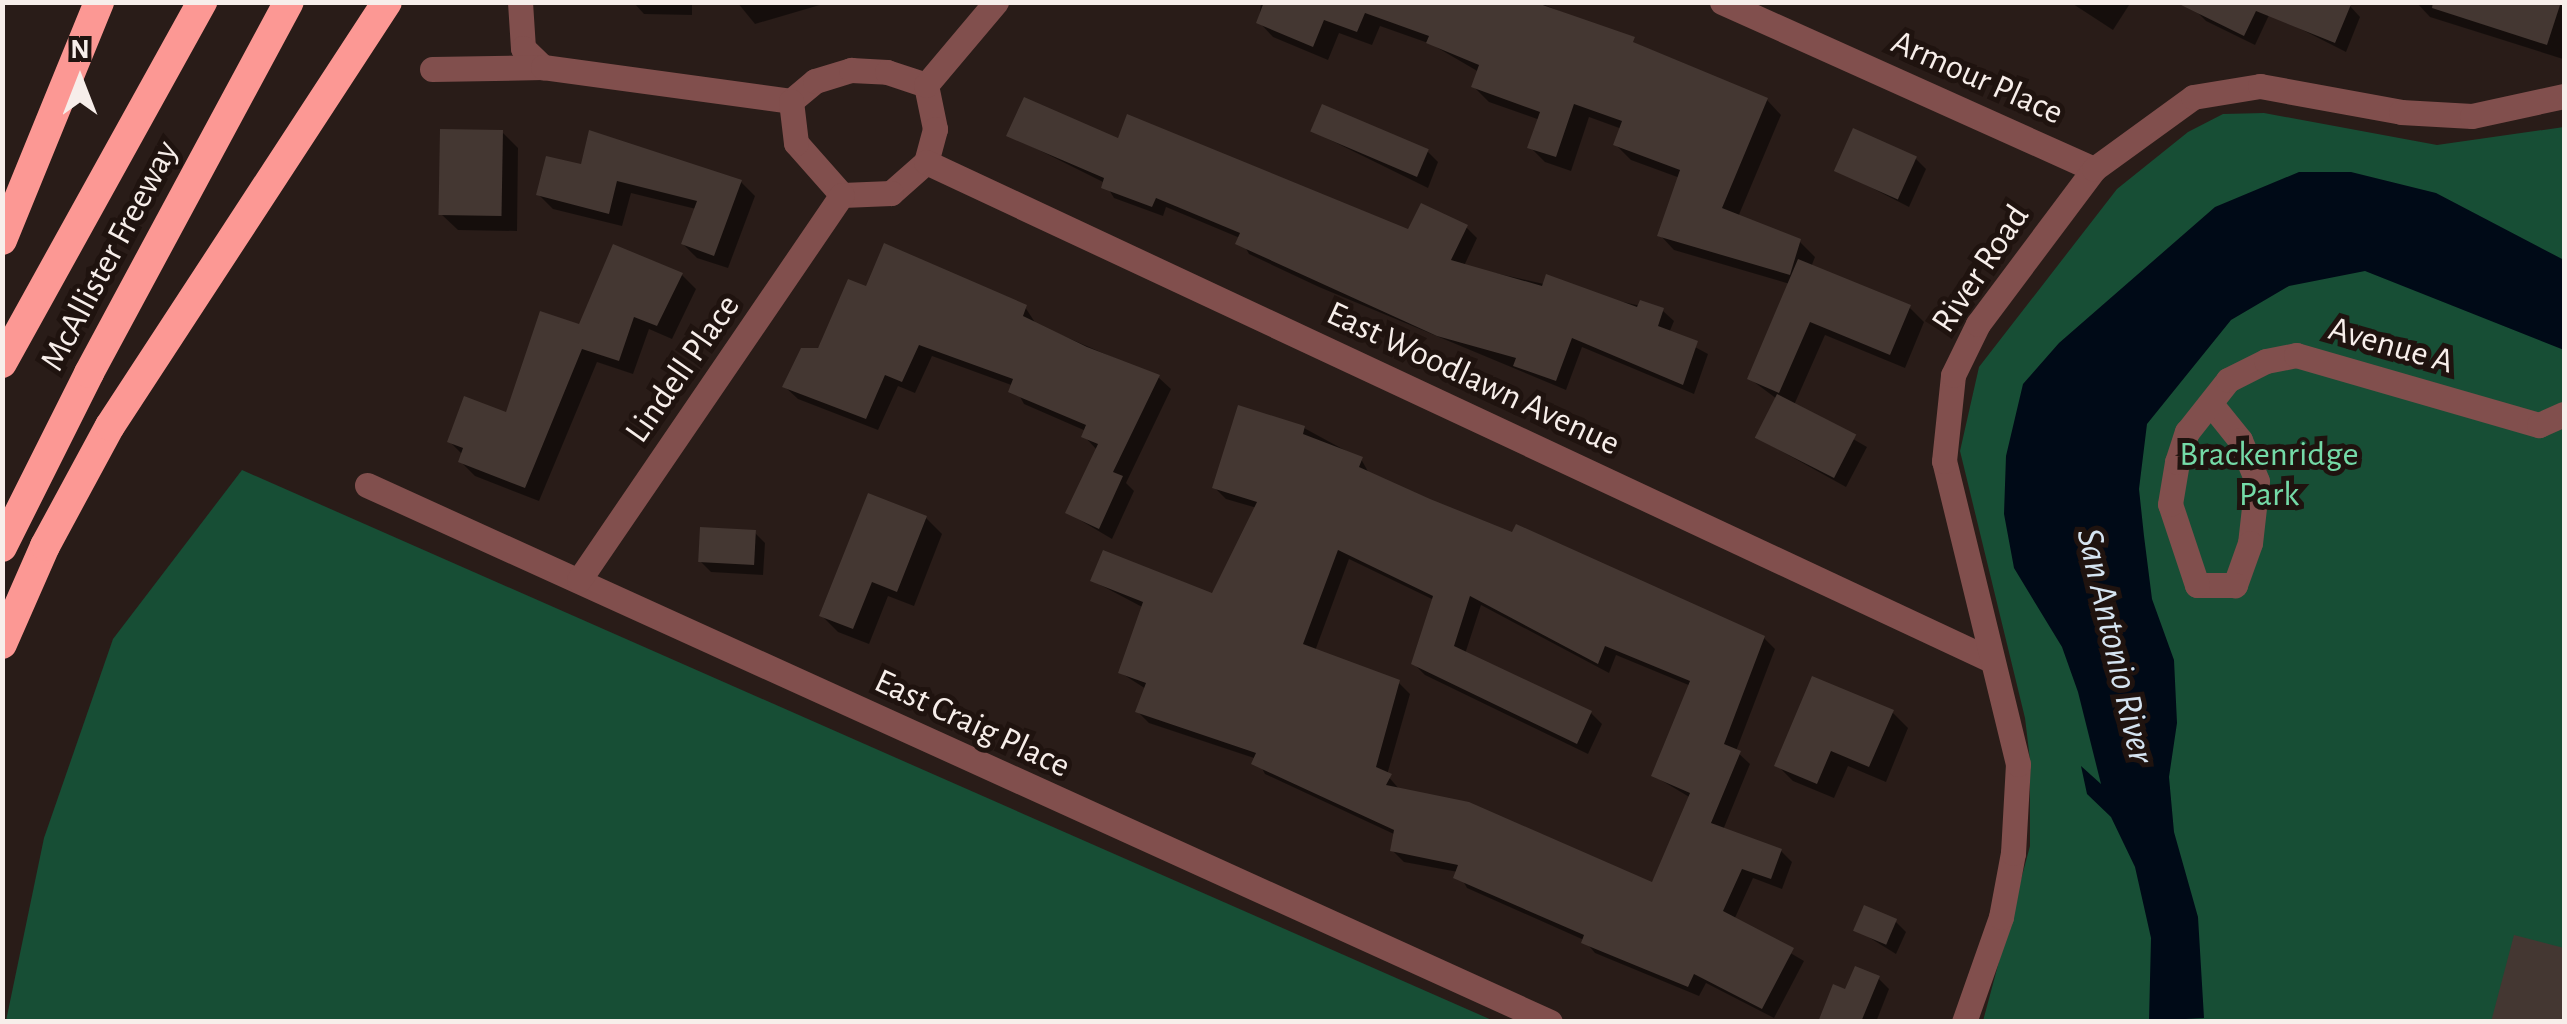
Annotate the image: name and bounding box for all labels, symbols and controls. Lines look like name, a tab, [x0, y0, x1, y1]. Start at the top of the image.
street label: Armour Place	[1885, 21, 2069, 135]
north arrow	[30, 30, 130, 130]
text: N	[70, 36, 90, 64]
street label: McAllister Freeway	[32, 134, 188, 378]
street label: River Road	[1923, 197, 2039, 341]
street label: Lindell Place	[617, 287, 749, 451]
street label: East Woodlawn Avenue	[1320, 293, 1626, 465]
street label: Avenue A	[2324, 308, 2458, 384]
park label: Brackenridge Park	[2179, 434, 2359, 516]
water label: San Antonio River	[2065, 524, 2163, 768]
street label: East Craig Place	[868, 660, 1076, 788]

